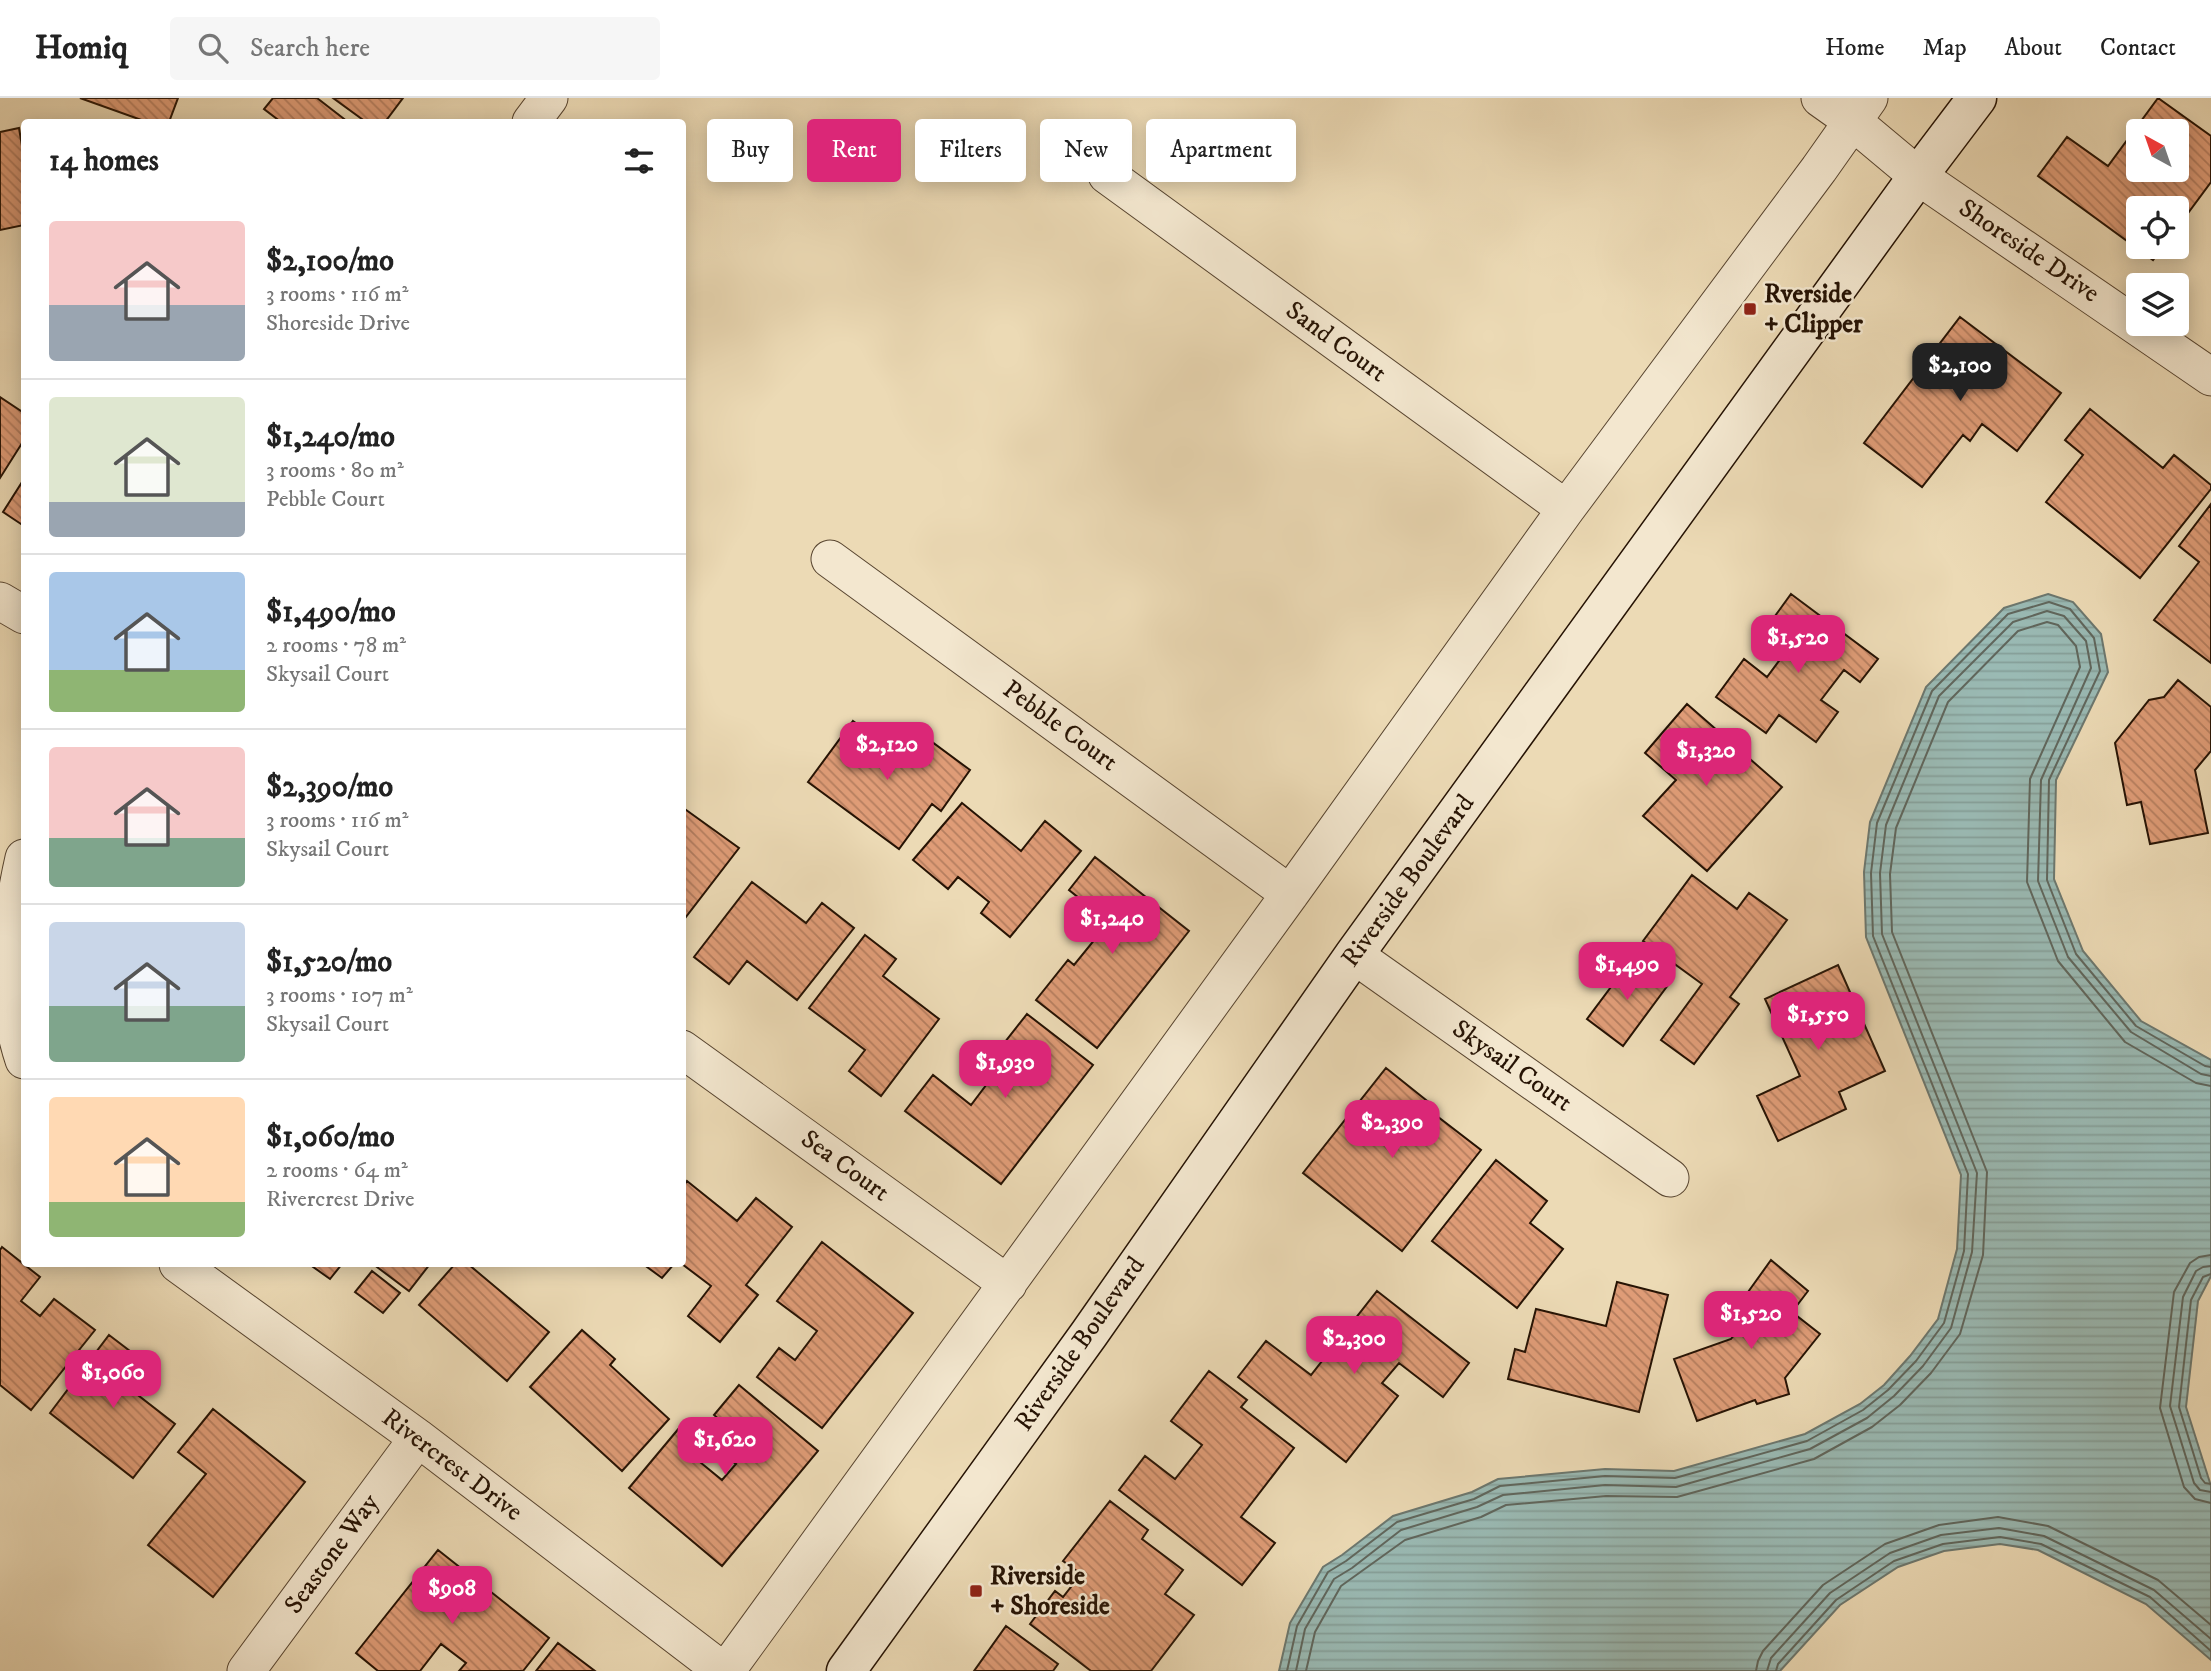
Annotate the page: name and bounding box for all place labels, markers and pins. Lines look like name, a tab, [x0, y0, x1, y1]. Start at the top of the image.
place label: Rverside + Clipper	[1764, 278, 1863, 341]
marker: Rverside + Clipper	[1742, 301, 1758, 317]
pin: $2,100	[1903, 344, 2017, 403]
pin: $1,520	[1741, 616, 1855, 675]
pin: $2,120	[830, 722, 944, 782]
pin: $1,320	[1649, 728, 1763, 788]
pin: $1,240	[1055, 896, 1169, 956]
pin: $1,490	[1570, 942, 1684, 1002]
pin: $1,550	[1761, 992, 1875, 1052]
pin: $1,930	[948, 1040, 1062, 1100]
pin: $2,390	[1335, 1100, 1449, 1160]
pin: $1,520	[1694, 1292, 1808, 1351]
pin: $2,300	[1297, 1316, 1411, 1376]
pin: $1,060	[56, 1350, 170, 1410]
pin: $1,620	[668, 1418, 782, 1477]
place label: Riverside + Shoreside	[990, 1560, 1110, 1623]
pin: $908	[411, 1566, 493, 1626]
marker: Riverside + Shoreside	[968, 1583, 984, 1599]

